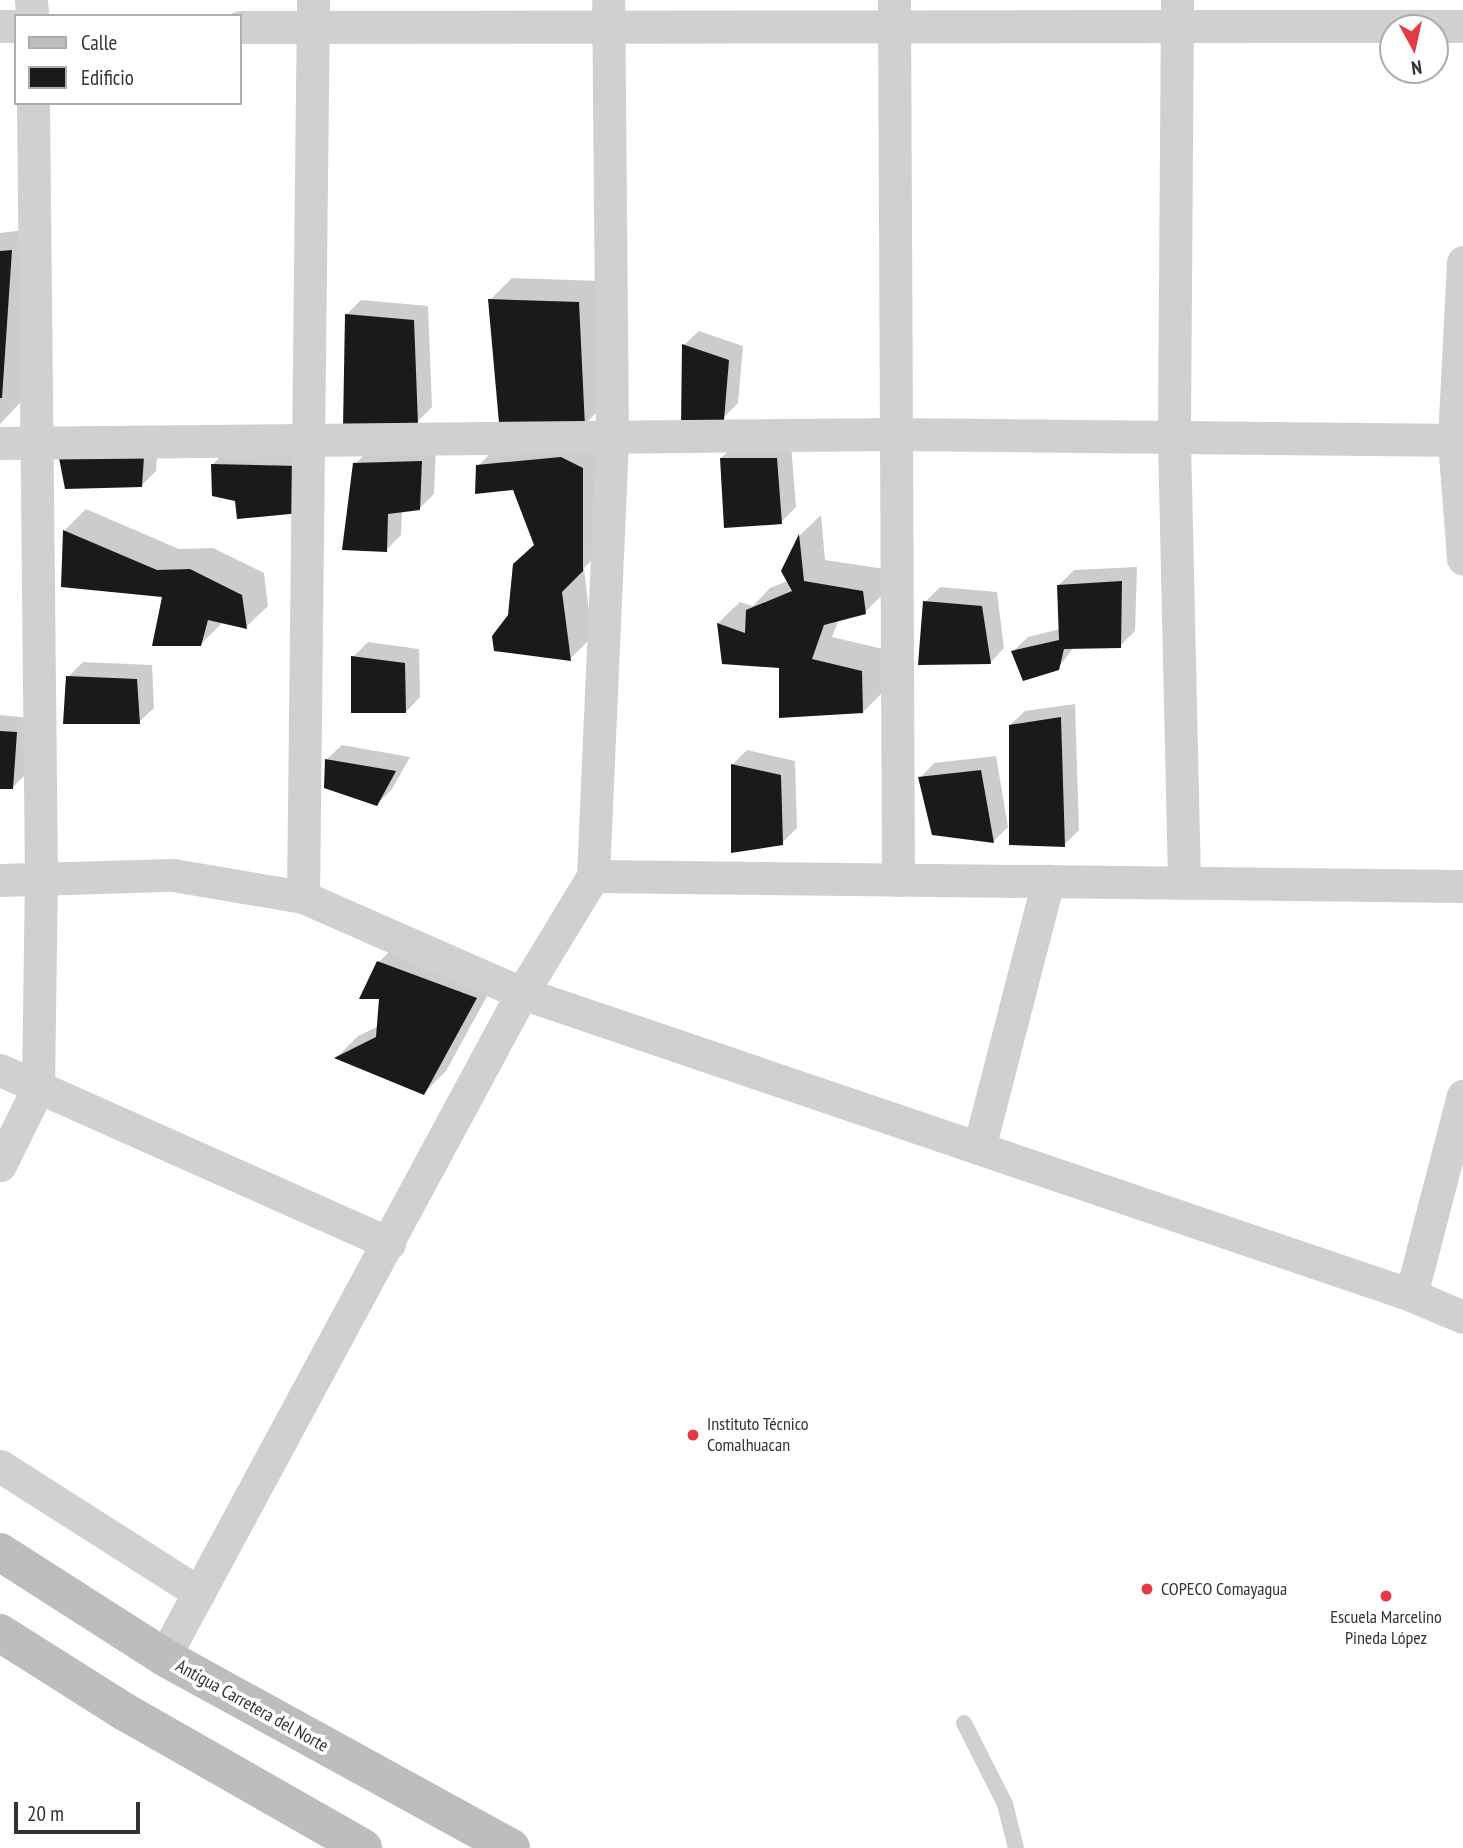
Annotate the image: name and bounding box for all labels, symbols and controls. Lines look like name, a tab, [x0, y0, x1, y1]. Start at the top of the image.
legend	[14, 14, 242, 105]
north arrow	[1379, 14, 1449, 84]
text: Calle	[81, 29, 117, 56]
text: N	[1410, 55, 1423, 80]
text: Edificio	[81, 64, 134, 91]
place label: Instituto Técnico Comalhuacan	[707, 1414, 809, 1456]
marker: Instituto Técnico Comalhuacan	[685, 1427, 701, 1443]
place label: COPECO Comayagua	[1161, 1578, 1287, 1600]
marker: COPECO Comayagua	[1139, 1581, 1155, 1597]
marker: Escuela Marcelino Pineda López	[1378, 1588, 1394, 1604]
place label: Escuela Marcelino Pineda López	[1330, 1607, 1442, 1650]
street label: Antigua Carretera del Norte	[172, 1655, 332, 1757]
scale bar	[18, 1788, 144, 1832]
text: 20 m	[27, 1800, 64, 1827]

